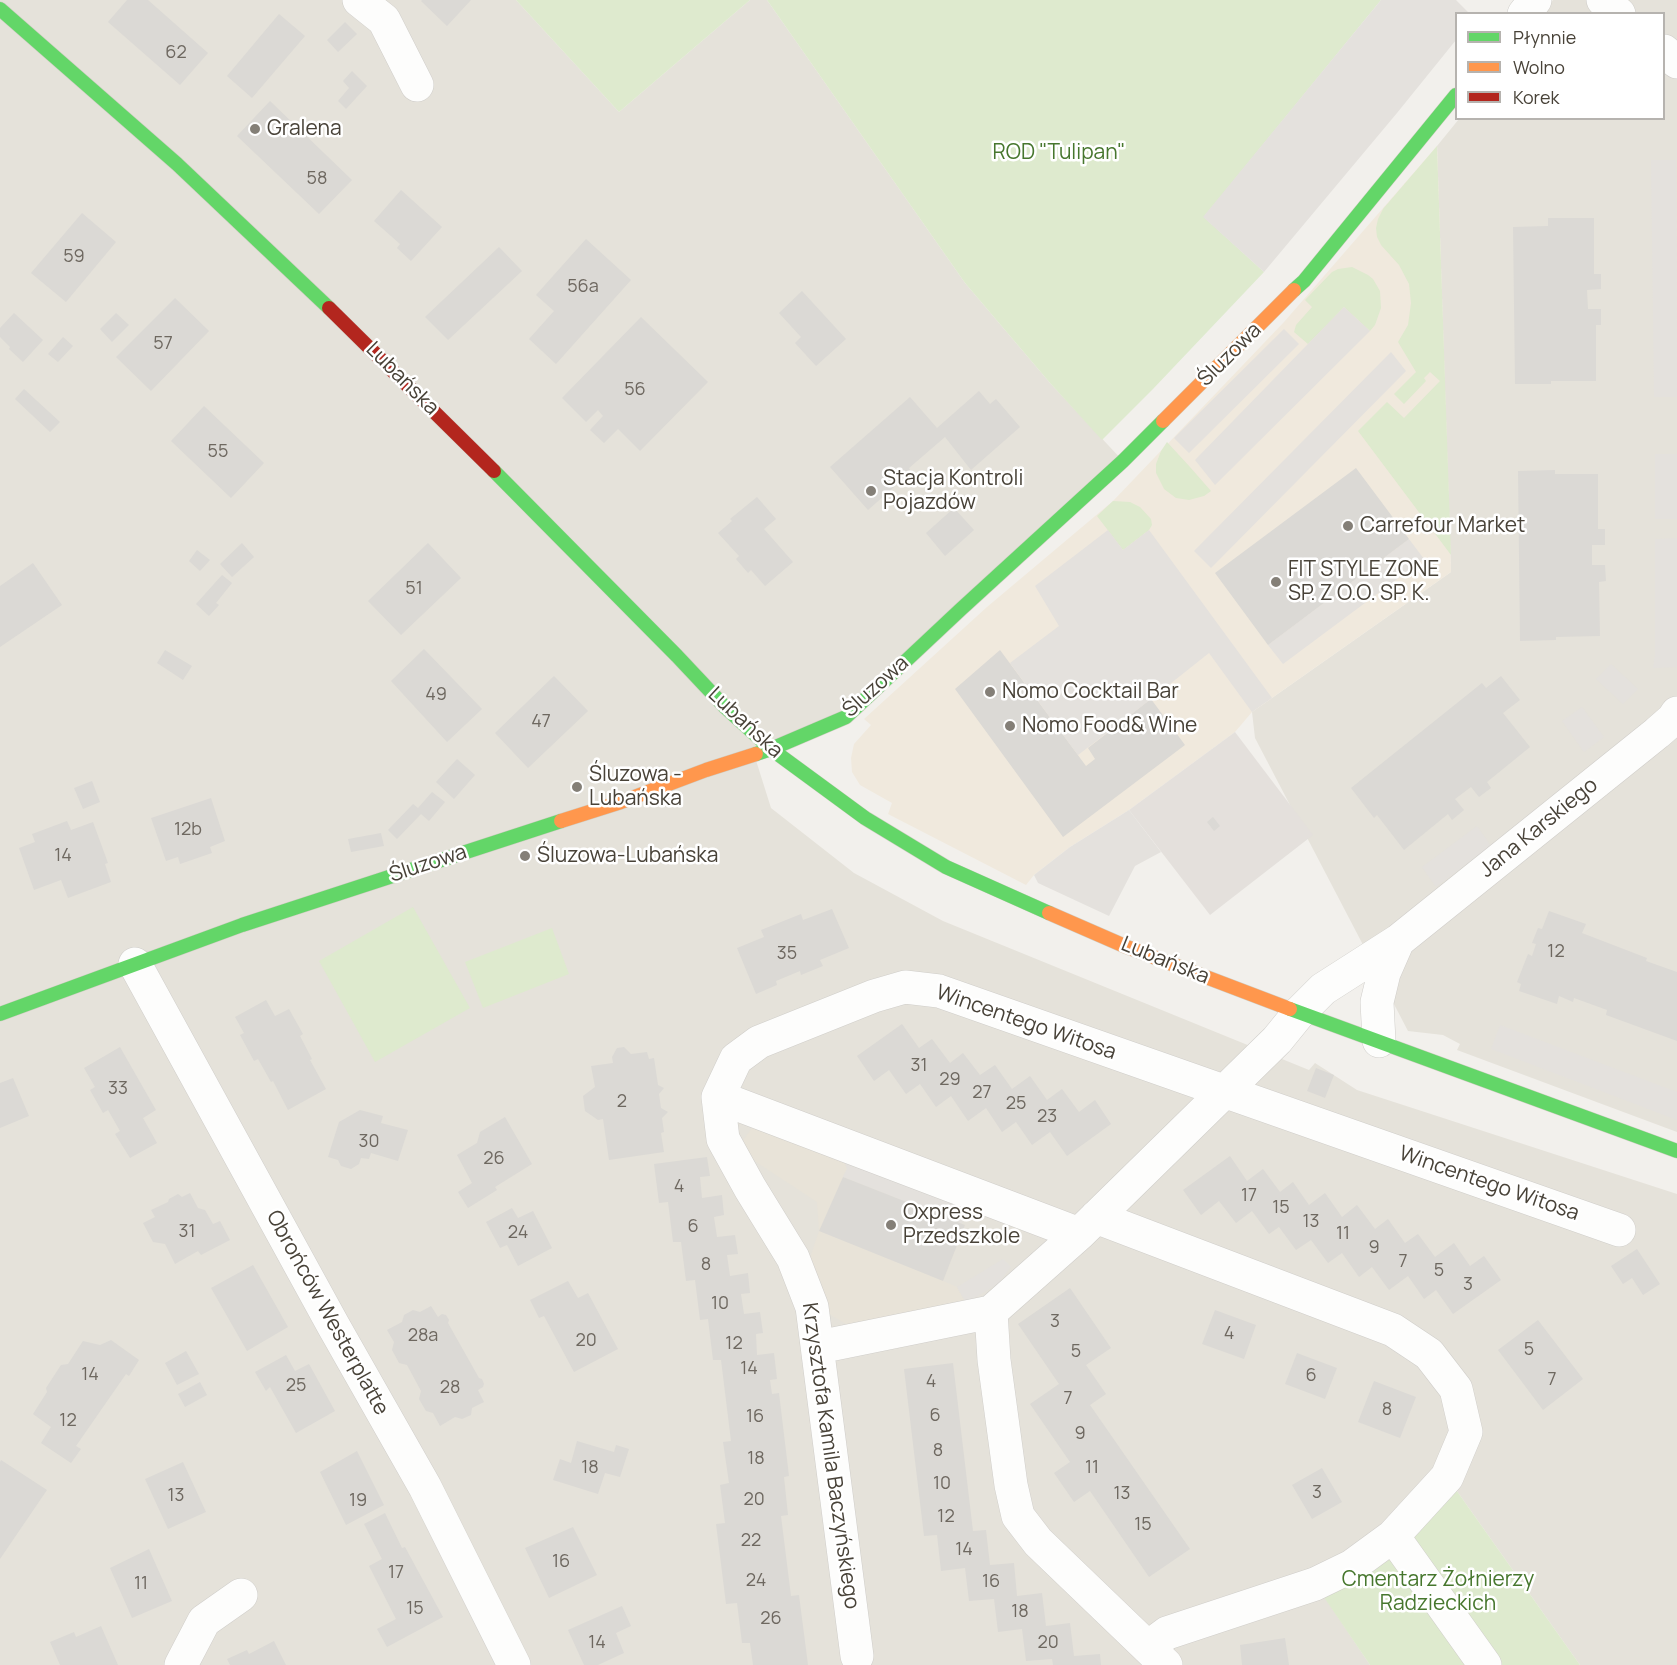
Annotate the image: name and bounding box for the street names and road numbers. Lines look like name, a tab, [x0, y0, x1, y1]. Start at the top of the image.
street label: Śluzowa	[1193, 318, 1267, 392]
street label: Lubańska	[360, 337, 444, 421]
street label: Śluzowa	[838, 651, 914, 723]
street label: Lubańska	[702, 682, 788, 764]
street label: Jana Karskiego	[1475, 773, 1603, 883]
street label: Śluzowa	[386, 840, 470, 888]
street label: Lubańska	[1117, 932, 1213, 990]
street label: Wincentego Witosa	[933, 980, 1119, 1066]
street label: Wincentego Witosa	[1396, 1141, 1582, 1227]
street label: Obrońców Westerplatte	[260, 1206, 394, 1420]
street label: Krzysztofa Kamila Baczyńskiego	[796, 1301, 864, 1611]

